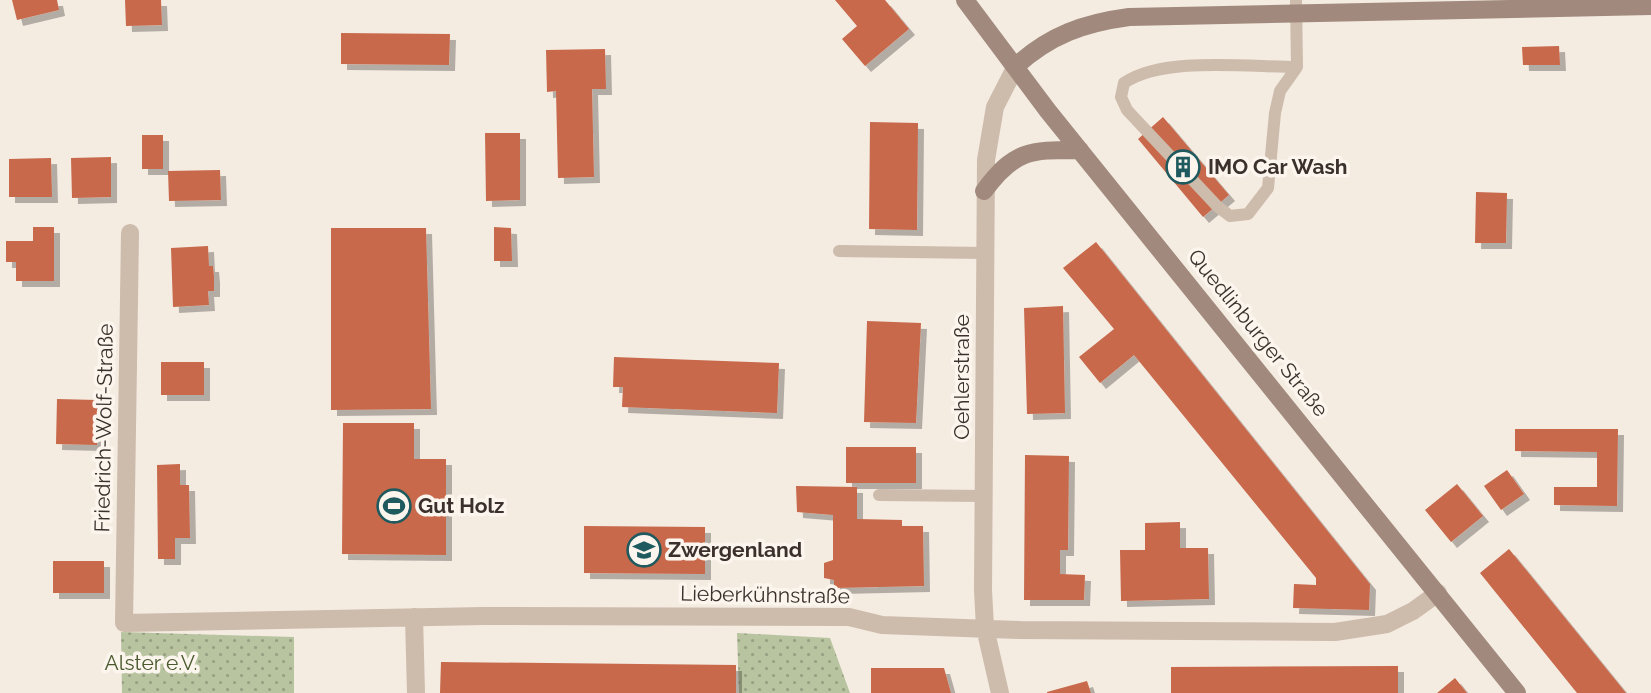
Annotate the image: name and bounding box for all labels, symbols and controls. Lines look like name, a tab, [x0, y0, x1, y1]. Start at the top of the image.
building icon: IMO Car Wash	[1164, 148, 1202, 186]
place label: IMO Car Wash	[1208, 154, 1348, 179]
street label: Quedlinburger Straße	[1183, 244, 1334, 422]
street label: Oehlerstraße	[949, 314, 974, 440]
street label: Friedrich-Wolf-Straße	[89, 323, 118, 533]
sports icon: Gut Holz	[375, 487, 413, 525]
place label: Gut Holz	[418, 493, 504, 518]
school or university icon: Zwergenland	[625, 531, 663, 569]
place label: Zwergenland	[668, 537, 802, 562]
street label: Lieberkühnstraße	[680, 581, 850, 608]
park label: Alster e.V.	[105, 650, 197, 675]

